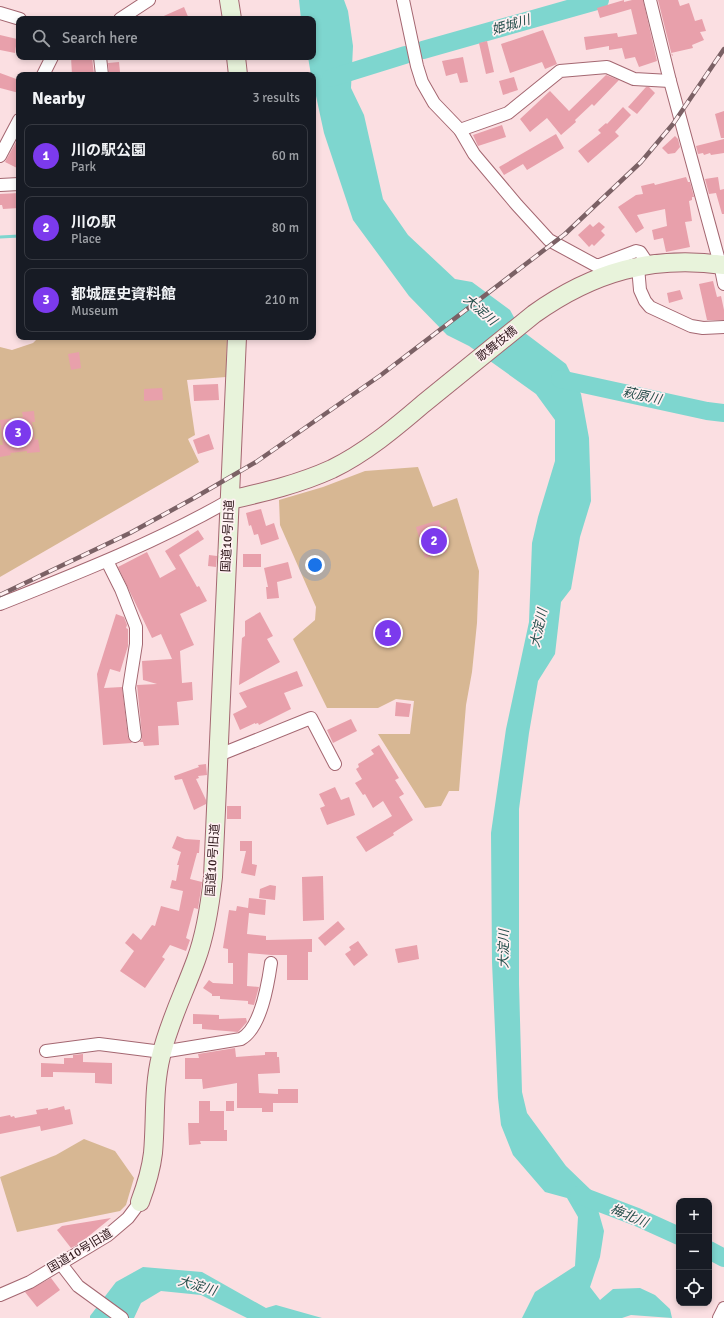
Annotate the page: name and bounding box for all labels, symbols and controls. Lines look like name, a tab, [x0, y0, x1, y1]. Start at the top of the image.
water label: 姫城川	[490, 11, 534, 38]
search box	[16, 16, 316, 60]
icon: search	[30, 27, 52, 49]
text: Search here	[62, 29, 138, 47]
text: Nearby	[32, 88, 85, 109]
text: 3 results	[252, 90, 300, 106]
text: 川の駅公園	[71, 141, 146, 159]
text: 1	[42, 148, 50, 164]
text: 60 m	[272, 148, 299, 164]
text: Park	[71, 159, 96, 175]
text: 川の駅	[71, 213, 116, 231]
text: 2	[42, 220, 50, 236]
text: 80 m	[272, 220, 299, 236]
text: Place	[71, 231, 101, 247]
text: 都城歴史資料館	[71, 285, 176, 303]
water label: 大淀川	[460, 291, 501, 330]
text: 3	[42, 292, 50, 308]
text: 210 m	[265, 292, 299, 308]
text: Museum	[71, 303, 118, 319]
street label: 歌舞伎橋	[474, 323, 520, 365]
water label: 萩原川	[621, 384, 665, 408]
pin: 3	[5, 418, 31, 448]
street label: 国道10号旧道	[219, 499, 237, 573]
pin: 2	[421, 526, 447, 556]
your location	[305, 555, 325, 575]
water label: 大淀川	[527, 605, 551, 649]
pin: 1	[375, 618, 401, 648]
street label: 国道10号旧道	[203, 823, 223, 897]
water label: 大淀川	[496, 927, 512, 969]
map controls	[676, 1198, 712, 1306]
button: +	[676, 1198, 712, 1234]
water label: 梅北川	[608, 1201, 652, 1232]
street label: 国道10号旧道	[45, 1226, 115, 1276]
button: −	[676, 1234, 712, 1270]
button: locate	[676, 1270, 712, 1306]
water label: 大淀川	[176, 1273, 220, 1300]

